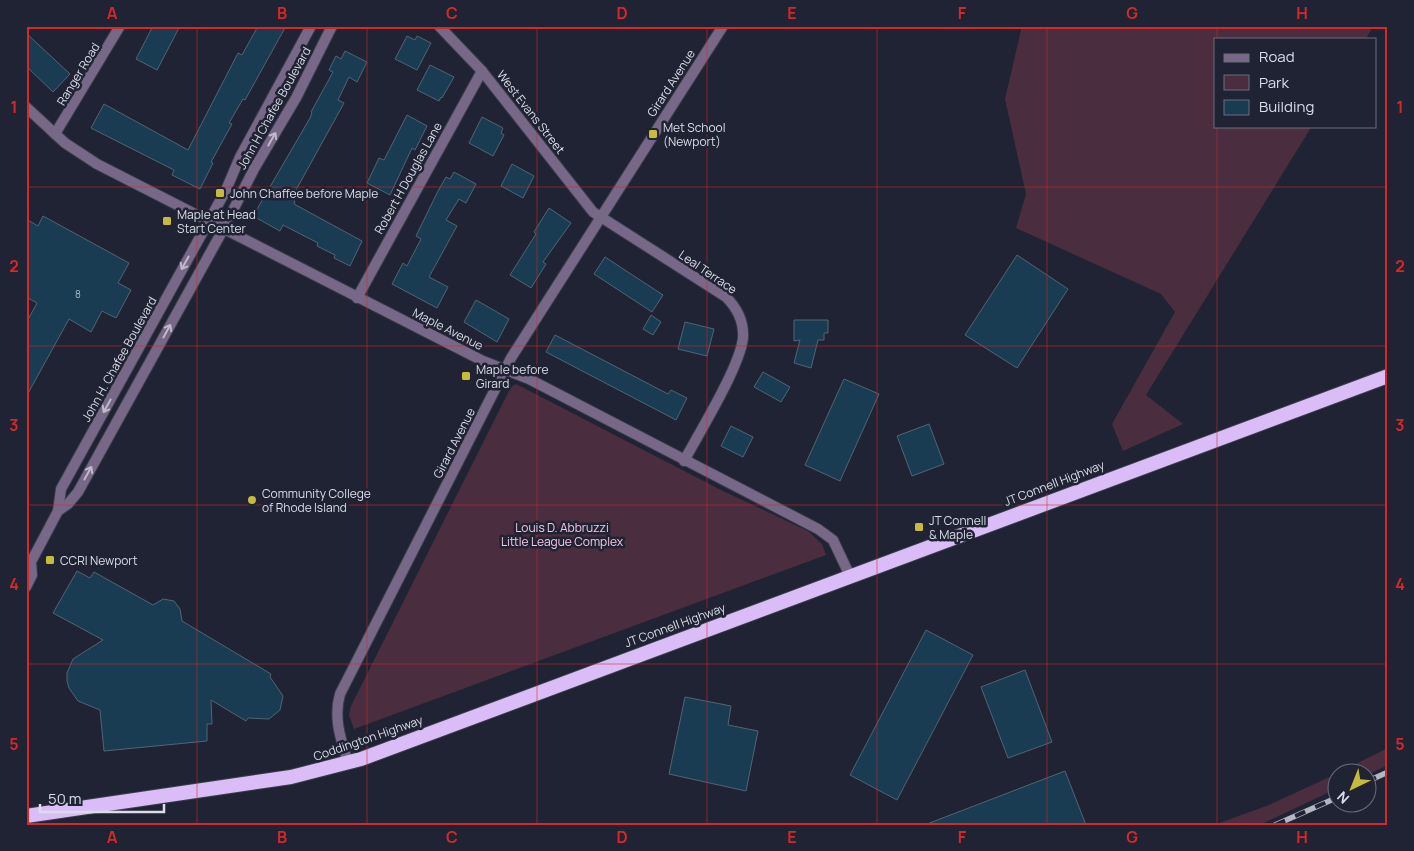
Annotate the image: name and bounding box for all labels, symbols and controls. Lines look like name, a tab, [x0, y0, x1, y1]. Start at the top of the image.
text: A	[107, 2, 118, 24]
text: B	[277, 2, 287, 24]
text: C	[446, 2, 458, 24]
text: D	[616, 2, 628, 24]
text: E	[787, 2, 797, 24]
text: F	[958, 2, 967, 24]
text: G	[1126, 2, 1138, 24]
text: H	[1296, 2, 1308, 24]
legend	[1214, 38, 1376, 128]
street label: Ranger Road	[53, 39, 103, 109]
street label: John H Chafee Boulevard	[233, 44, 315, 172]
street label: Girard Avenue	[643, 46, 699, 120]
text: Road	[1259, 46, 1295, 67]
street label: West Evans Street	[493, 67, 569, 157]
text: Park	[1259, 72, 1289, 93]
text: 1	[10, 96, 18, 118]
text: Building	[1259, 96, 1314, 117]
text: 1	[1396, 96, 1404, 118]
street label: Robert H Douglas Lane	[370, 119, 446, 237]
place label: Met School (Newport)	[663, 119, 725, 150]
marker: Met School (Newport)	[647, 128, 659, 140]
one-way arrow	[267, 133, 277, 147]
place label: John Chaffee before Maple	[230, 185, 378, 202]
marker: John Chaffee before Maple	[214, 187, 226, 199]
place label: Maple at Head Start Center	[177, 206, 256, 237]
marker: Maple at Head Start Center	[161, 215, 173, 227]
street label: Leal Terrace	[676, 246, 740, 298]
text: 2	[9, 255, 19, 277]
text: 2	[1395, 255, 1405, 277]
one-way arrow	[180, 256, 190, 271]
house number: 8	[75, 287, 81, 301]
street label: John H. Chafee Boulevard	[77, 293, 161, 425]
street label: Maple Avenue	[410, 304, 486, 354]
one-way arrow	[163, 324, 172, 339]
place label: Maple before Girard	[476, 361, 549, 392]
marker: Maple before Girard	[460, 370, 472, 382]
one-way arrow	[102, 398, 112, 413]
street label: Girard Avenue	[429, 405, 479, 481]
text: 3	[9, 414, 19, 436]
text: 3	[1395, 414, 1405, 436]
street label: JT Connell Highway	[1001, 456, 1107, 510]
one-way arrow	[84, 466, 93, 481]
place label: Community College of Rhode Island	[262, 485, 371, 516]
marker: Community College of Rhode Island	[246, 494, 258, 506]
place label: JT Connell & Maple	[929, 512, 986, 543]
park label: Louis D. Abbruzzi Little League Complex	[501, 519, 624, 550]
marker: JT Connell & Maple	[913, 521, 925, 533]
place label: CCRI Newport	[60, 552, 138, 569]
marker: CCRI Newport	[44, 554, 56, 566]
text: 4	[9, 573, 19, 595]
text: 4	[1395, 573, 1405, 595]
street label: JT Connell Highway	[622, 599, 729, 651]
street label: Coddington Highway	[311, 711, 426, 765]
text: 5	[9, 733, 19, 755]
text: 5	[1395, 733, 1405, 755]
north arrow	[1326, 764, 1376, 814]
scale bar	[40, 781, 164, 813]
text: N	[1333, 787, 1353, 808]
text: 50 m	[48, 788, 82, 809]
text: A	[107, 826, 118, 848]
text: B	[277, 826, 287, 848]
text: C	[446, 826, 458, 848]
text: D	[616, 826, 628, 848]
text: E	[787, 826, 797, 848]
text: F	[958, 826, 967, 848]
text: G	[1126, 826, 1138, 848]
text: H	[1296, 826, 1308, 848]

